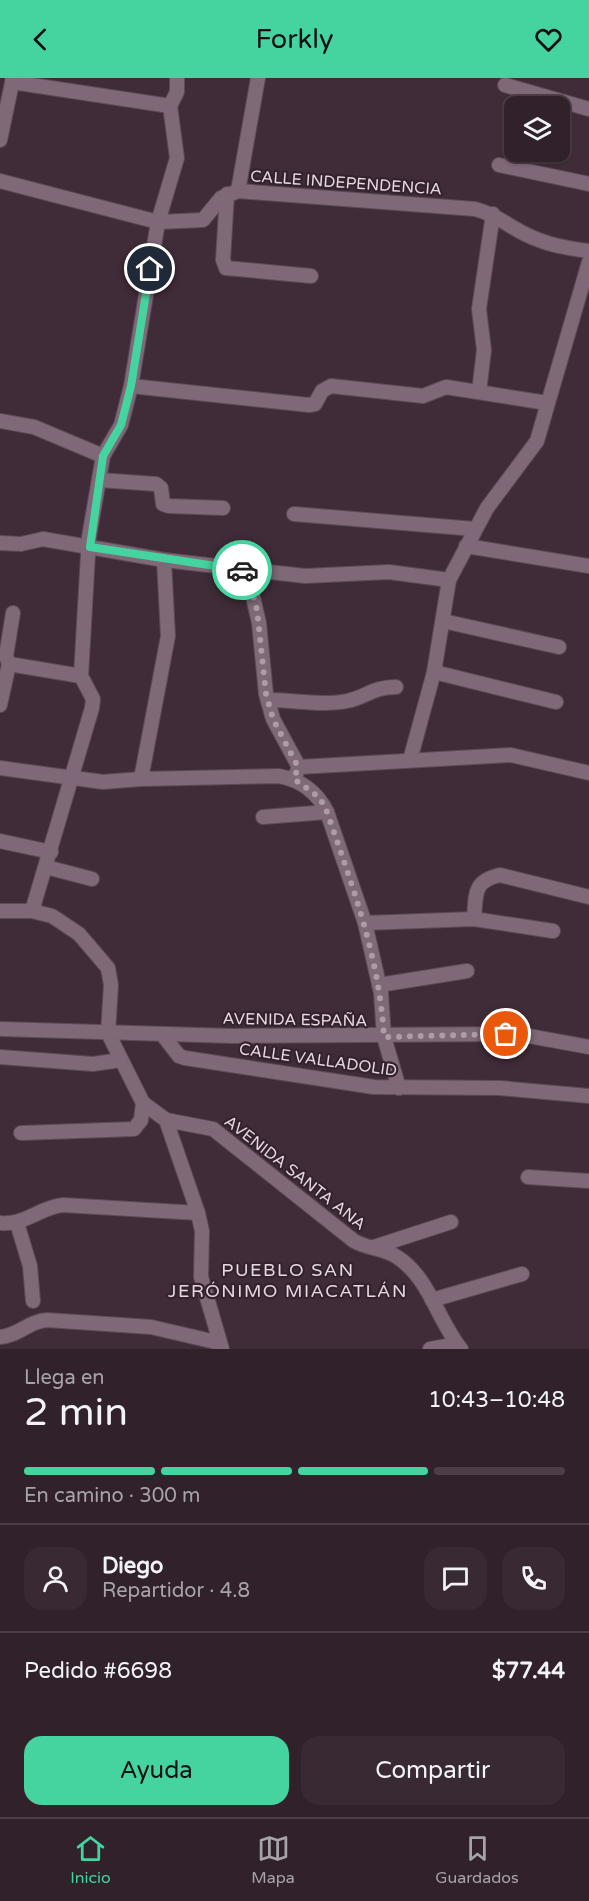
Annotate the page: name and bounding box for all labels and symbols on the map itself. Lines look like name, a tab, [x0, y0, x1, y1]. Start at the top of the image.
street label: CALLE INDEPENDENCIA	[250, 166, 443, 200]
pin	[124, 243, 175, 294]
courier	[212, 540, 272, 600]
pin	[480, 1008, 531, 1059]
street label: AVENIDA ESPAÑA	[223, 1009, 368, 1031]
street label: CALLE VALLADOLID	[238, 1039, 398, 1081]
street label: AVENIDA SANTA ANA	[220, 1112, 370, 1234]
district label: PUEBLO SAN JERÓNIMO MIACATLÁN	[168, 1259, 408, 1302]

